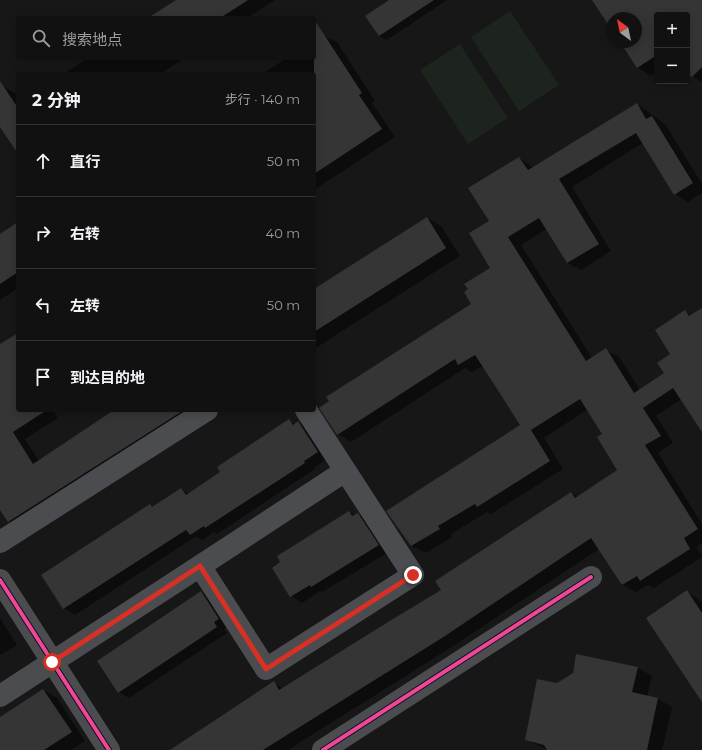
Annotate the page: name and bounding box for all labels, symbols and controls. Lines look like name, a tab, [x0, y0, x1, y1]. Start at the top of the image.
north arrow	[606, 12, 642, 48]
map controls	[654, 12, 690, 84]
button: +	[654, 12, 690, 48]
search box	[16, 16, 316, 60]
icon: search	[30, 27, 52, 49]
text: 搜索地点	[62, 30, 122, 49]
button: −	[654, 48, 690, 84]
text: 2 分钟	[32, 90, 81, 110]
text: 步行 · 140 m	[225, 91, 300, 107]
icon: ahead	[32, 150, 54, 172]
text: 直行	[70, 152, 100, 171]
text: 50 m	[267, 153, 300, 169]
icon: right	[32, 222, 54, 244]
text: 右转	[70, 224, 100, 243]
text: 40 m	[266, 225, 300, 241]
icon: left	[32, 294, 54, 316]
text: 左转	[70, 296, 100, 315]
text: 50 m	[267, 297, 300, 313]
icon: arrive	[32, 366, 54, 388]
text: 到达目的地	[70, 368, 145, 387]
route end	[404, 566, 422, 584]
route start	[43, 653, 61, 671]

